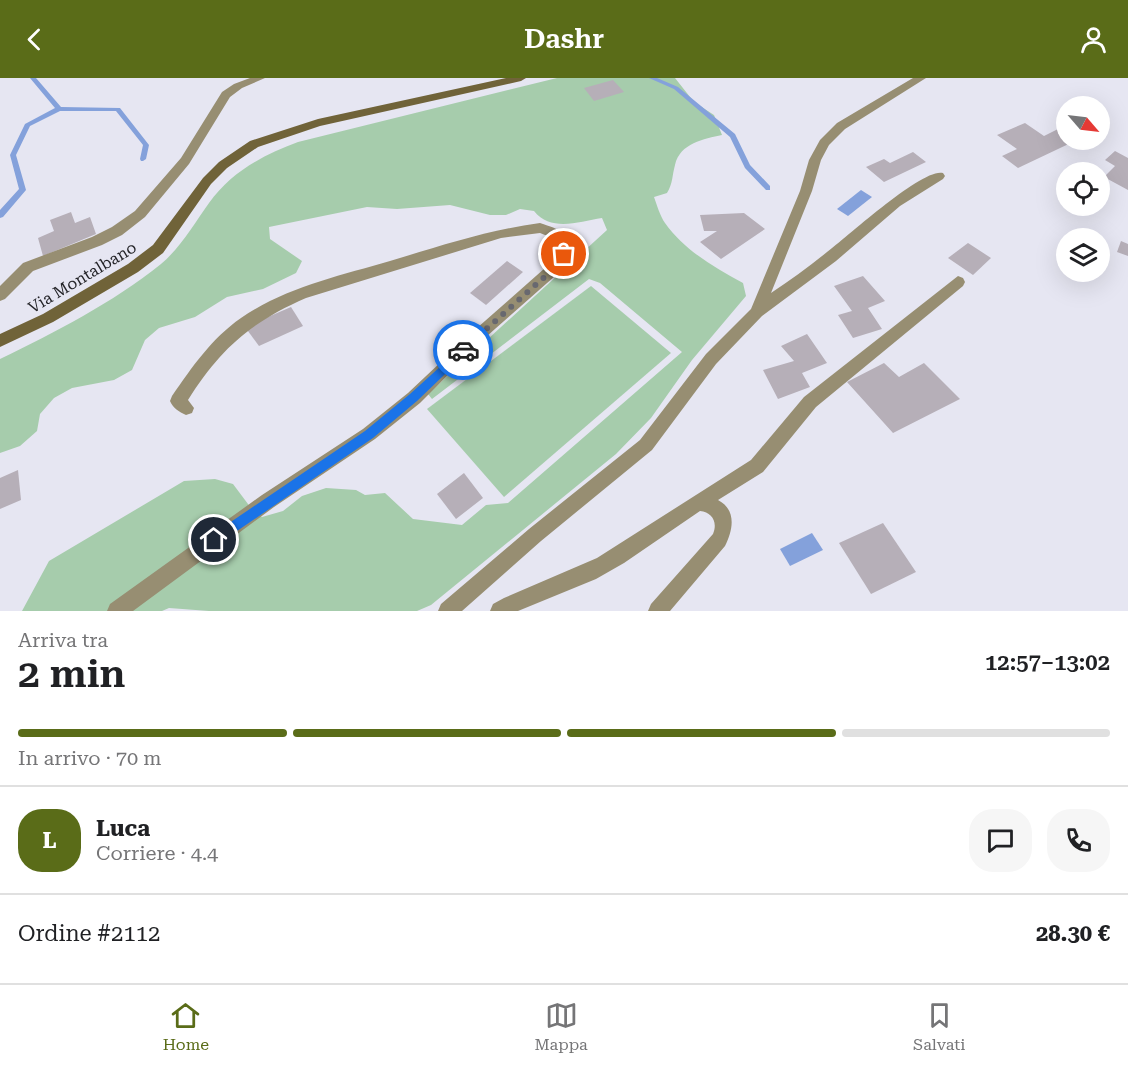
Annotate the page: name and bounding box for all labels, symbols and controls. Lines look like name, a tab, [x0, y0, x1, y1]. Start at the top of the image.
icon: back	[18, 23, 51, 56]
text: Dashr	[524, 23, 604, 55]
icon: person	[1077, 23, 1110, 56]
north arrow	[1056, 96, 1110, 150]
map controls	[1056, 96, 1110, 282]
button: locate	[1056, 162, 1110, 216]
pin	[538, 228, 589, 279]
button: layers	[1056, 228, 1110, 282]
icon: bag	[547, 237, 580, 270]
street label: Via Montalbano	[25, 238, 140, 317]
courier	[433, 320, 493, 380]
icon: car	[447, 334, 480, 367]
pin	[188, 514, 239, 565]
icon: home	[197, 523, 230, 556]
text: Arriva tra	[18, 628, 108, 652]
text: 12:57–13:02	[985, 650, 1110, 675]
text: 2 min	[18, 651, 125, 697]
text: In arrivo · 70 m	[18, 746, 161, 770]
button: chat	[969, 809, 1032, 872]
button: phone	[1047, 809, 1110, 872]
text: Luca	[96, 816, 150, 841]
text: L	[42, 828, 57, 853]
text: Corriere · 4.4	[96, 841, 218, 865]
text: Ordine #2112	[18, 921, 160, 946]
text: 28.30 €	[1036, 921, 1110, 946]
tab: Home	[163, 999, 209, 1054]
tab: Mappa	[534, 999, 588, 1054]
tab: Salvati	[913, 999, 965, 1054]

